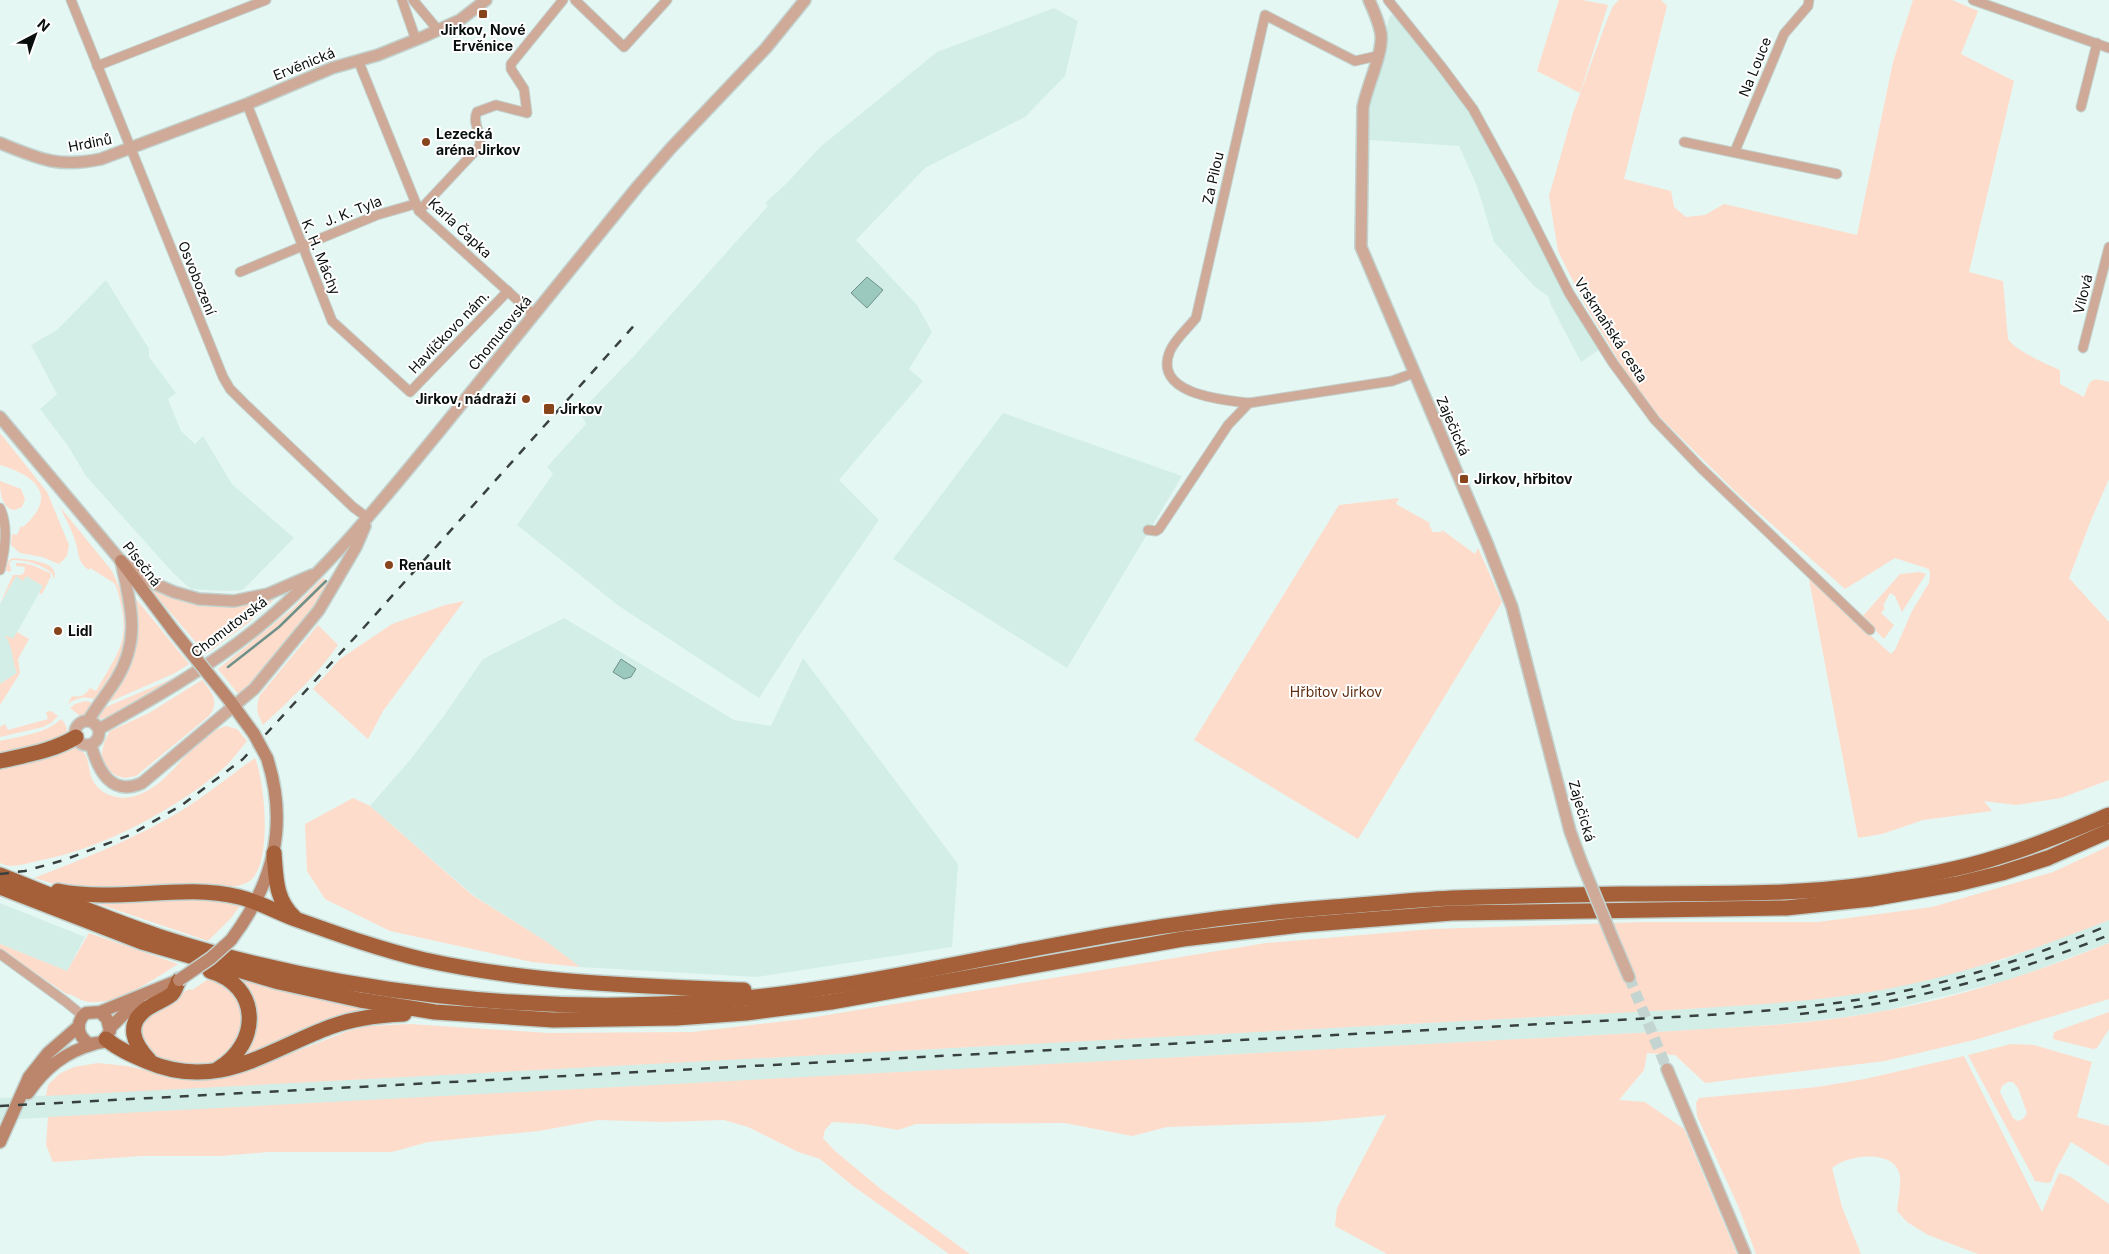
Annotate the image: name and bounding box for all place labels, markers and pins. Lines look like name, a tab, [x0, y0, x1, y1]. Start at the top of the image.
marker: Jirkov, Nové Ervěnice	[477, 8, 489, 20]
place label: Jirkov, Nové Ervěnice	[441, 21, 525, 54]
place label: Lezecká aréna Jirkov	[436, 125, 521, 158]
marker: Lezecká aréna Jirkov	[420, 136, 432, 148]
place label: Jirkov, nádraží	[415, 390, 516, 407]
marker: Jirkov, nádraží	[520, 393, 532, 405]
place label: Jirkov	[560, 400, 603, 417]
marker: Jirkov	[542, 402, 556, 416]
place label: Jirkov, hřbitov	[1474, 470, 1573, 487]
marker: Jirkov, hřbitov	[1458, 473, 1470, 485]
place label: Renault	[399, 556, 451, 573]
marker: Renault	[383, 559, 395, 571]
place label: Lidl	[68, 622, 92, 639]
marker: Lidl	[52, 625, 64, 637]

